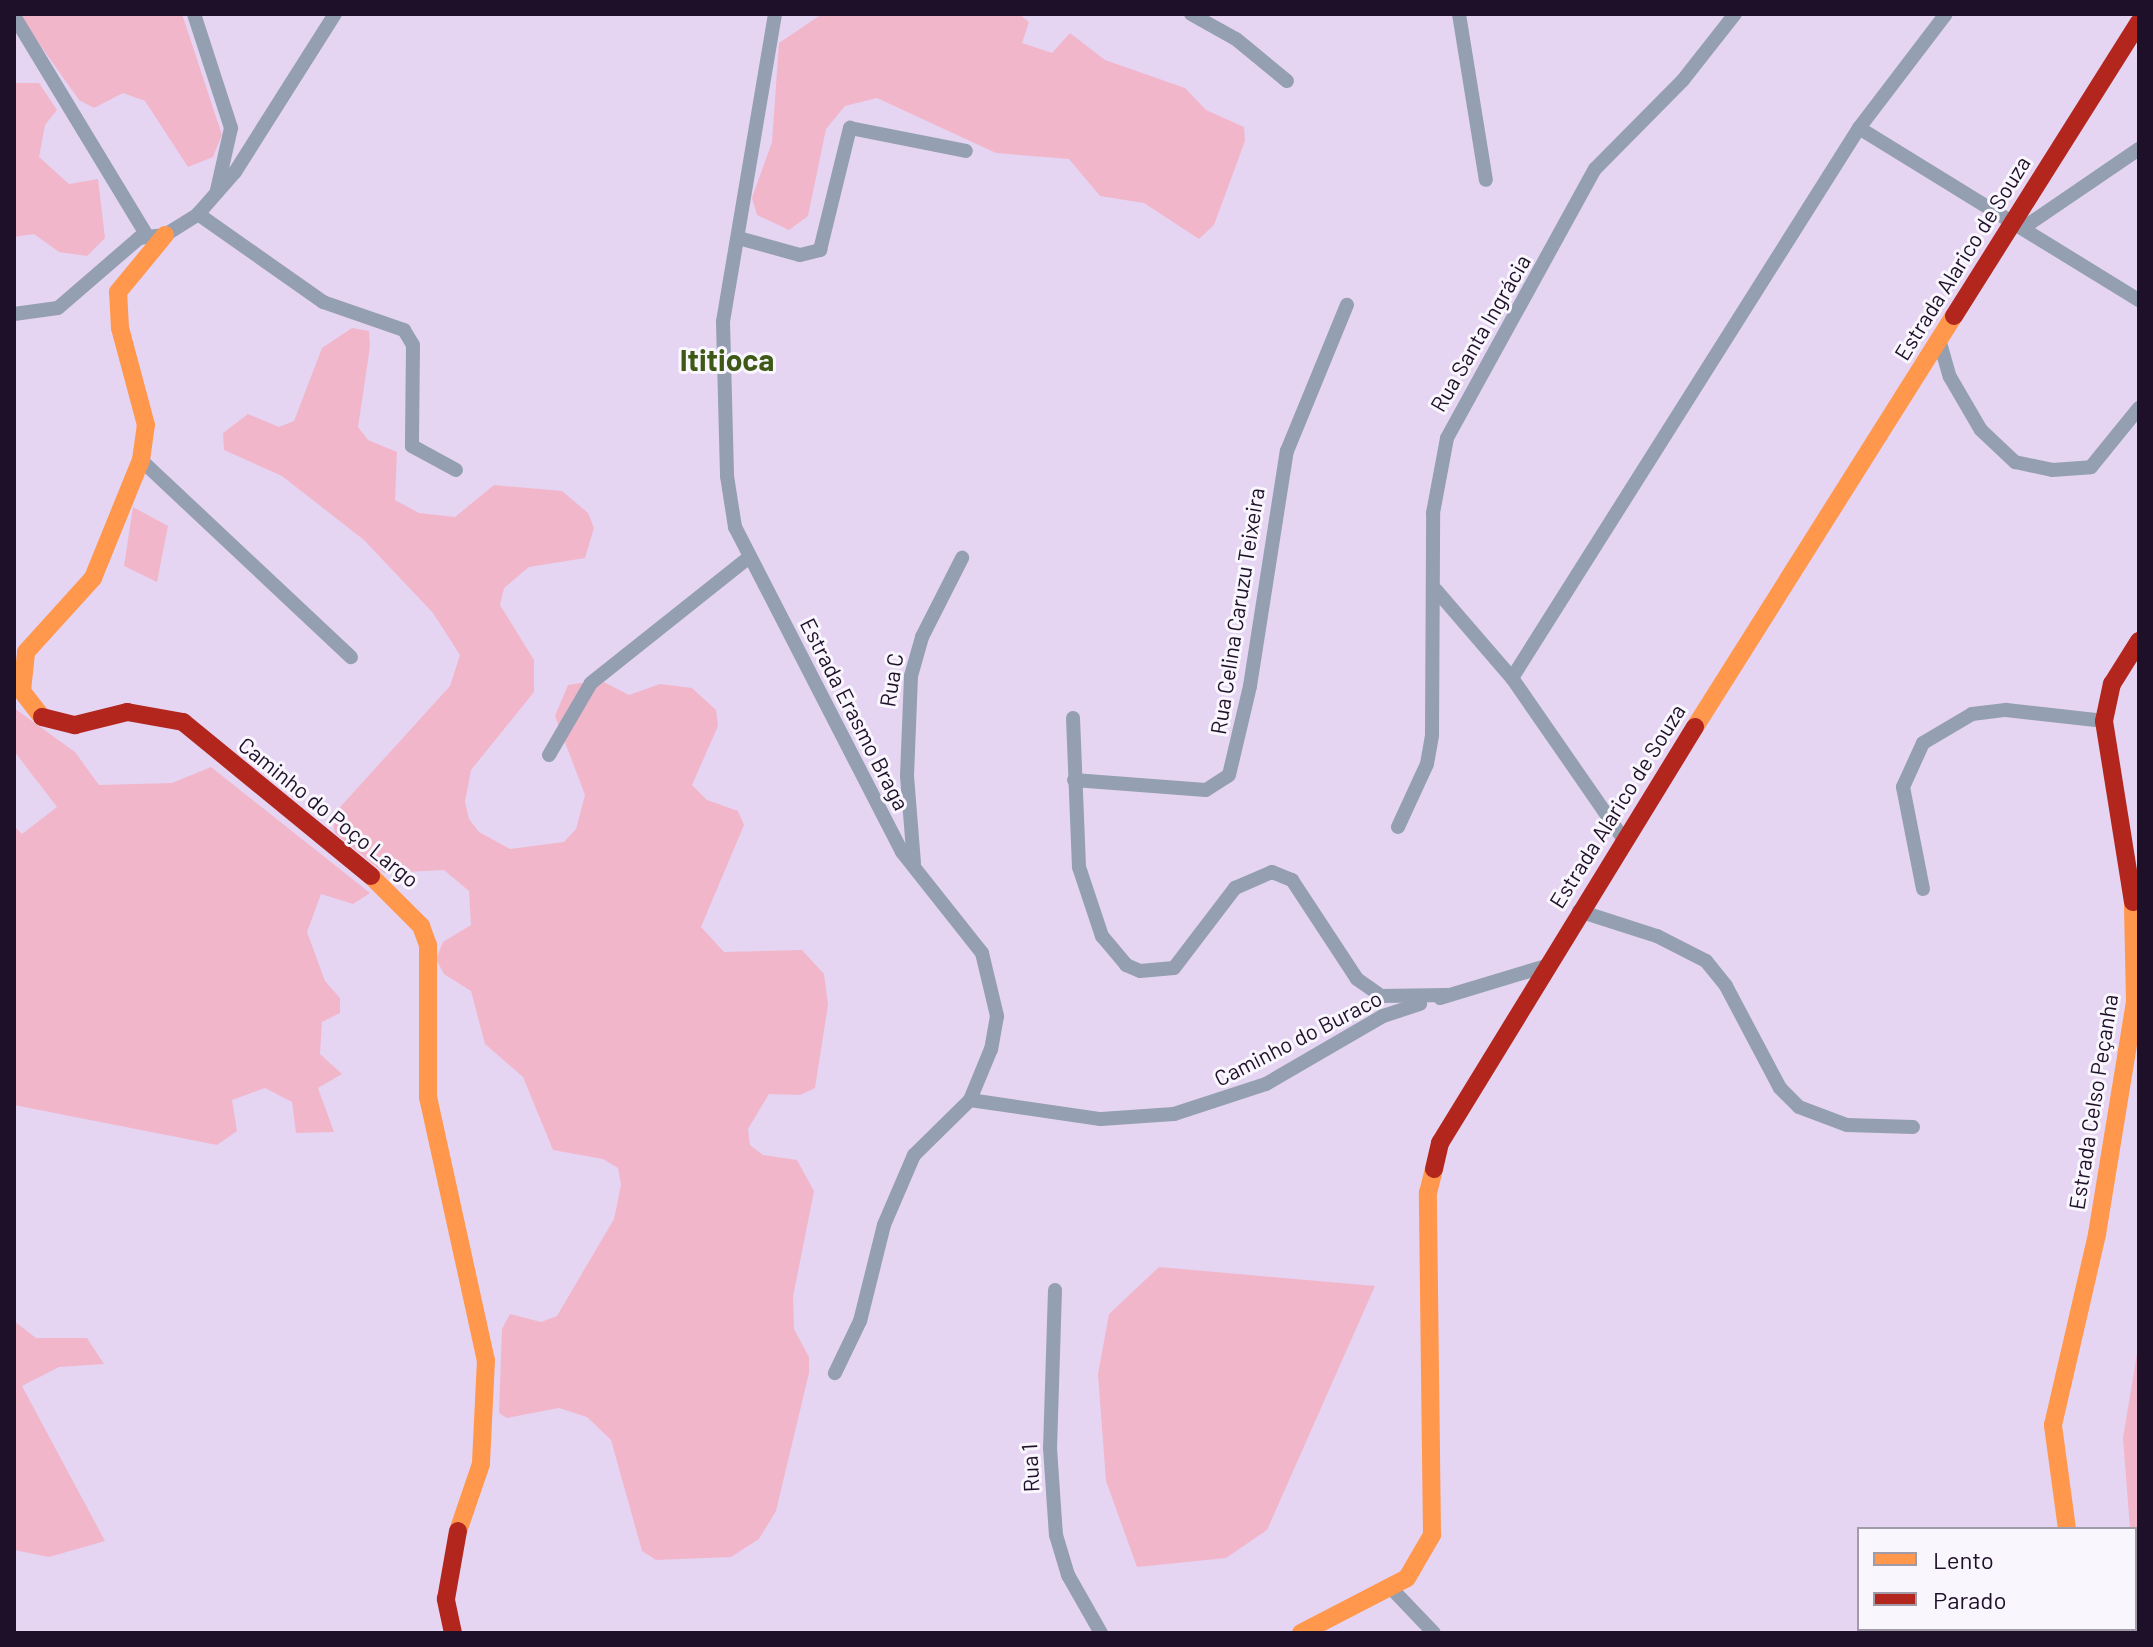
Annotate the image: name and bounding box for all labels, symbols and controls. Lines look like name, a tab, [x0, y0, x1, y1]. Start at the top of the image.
street label: Estrada Alarico de Souza	[1888, 151, 2036, 365]
street label: Rua Santa Ingrácia	[1424, 250, 1536, 416]
district label: Ititioca	[680, 341, 774, 377]
street label: Rua Celina Caruzu Teixeira	[1204, 486, 1270, 736]
street label: Estrada Erasmo Braga	[795, 613, 915, 815]
street label: Rua C	[874, 651, 908, 709]
street label: Estrada Alarico de Souza	[1543, 699, 1691, 913]
street label: Caminho do Poço Largo	[234, 731, 424, 893]
street label: Caminho do Buraco	[1210, 984, 1386, 1092]
street label: Estrada Celso Peçanha	[2063, 992, 2123, 1212]
street label: Rua 1	[1016, 1443, 1044, 1493]
legend	[1857, 1527, 2137, 1631]
text: Lento	[1933, 1545, 1994, 1574]
text: Parado	[1933, 1585, 2007, 1614]

